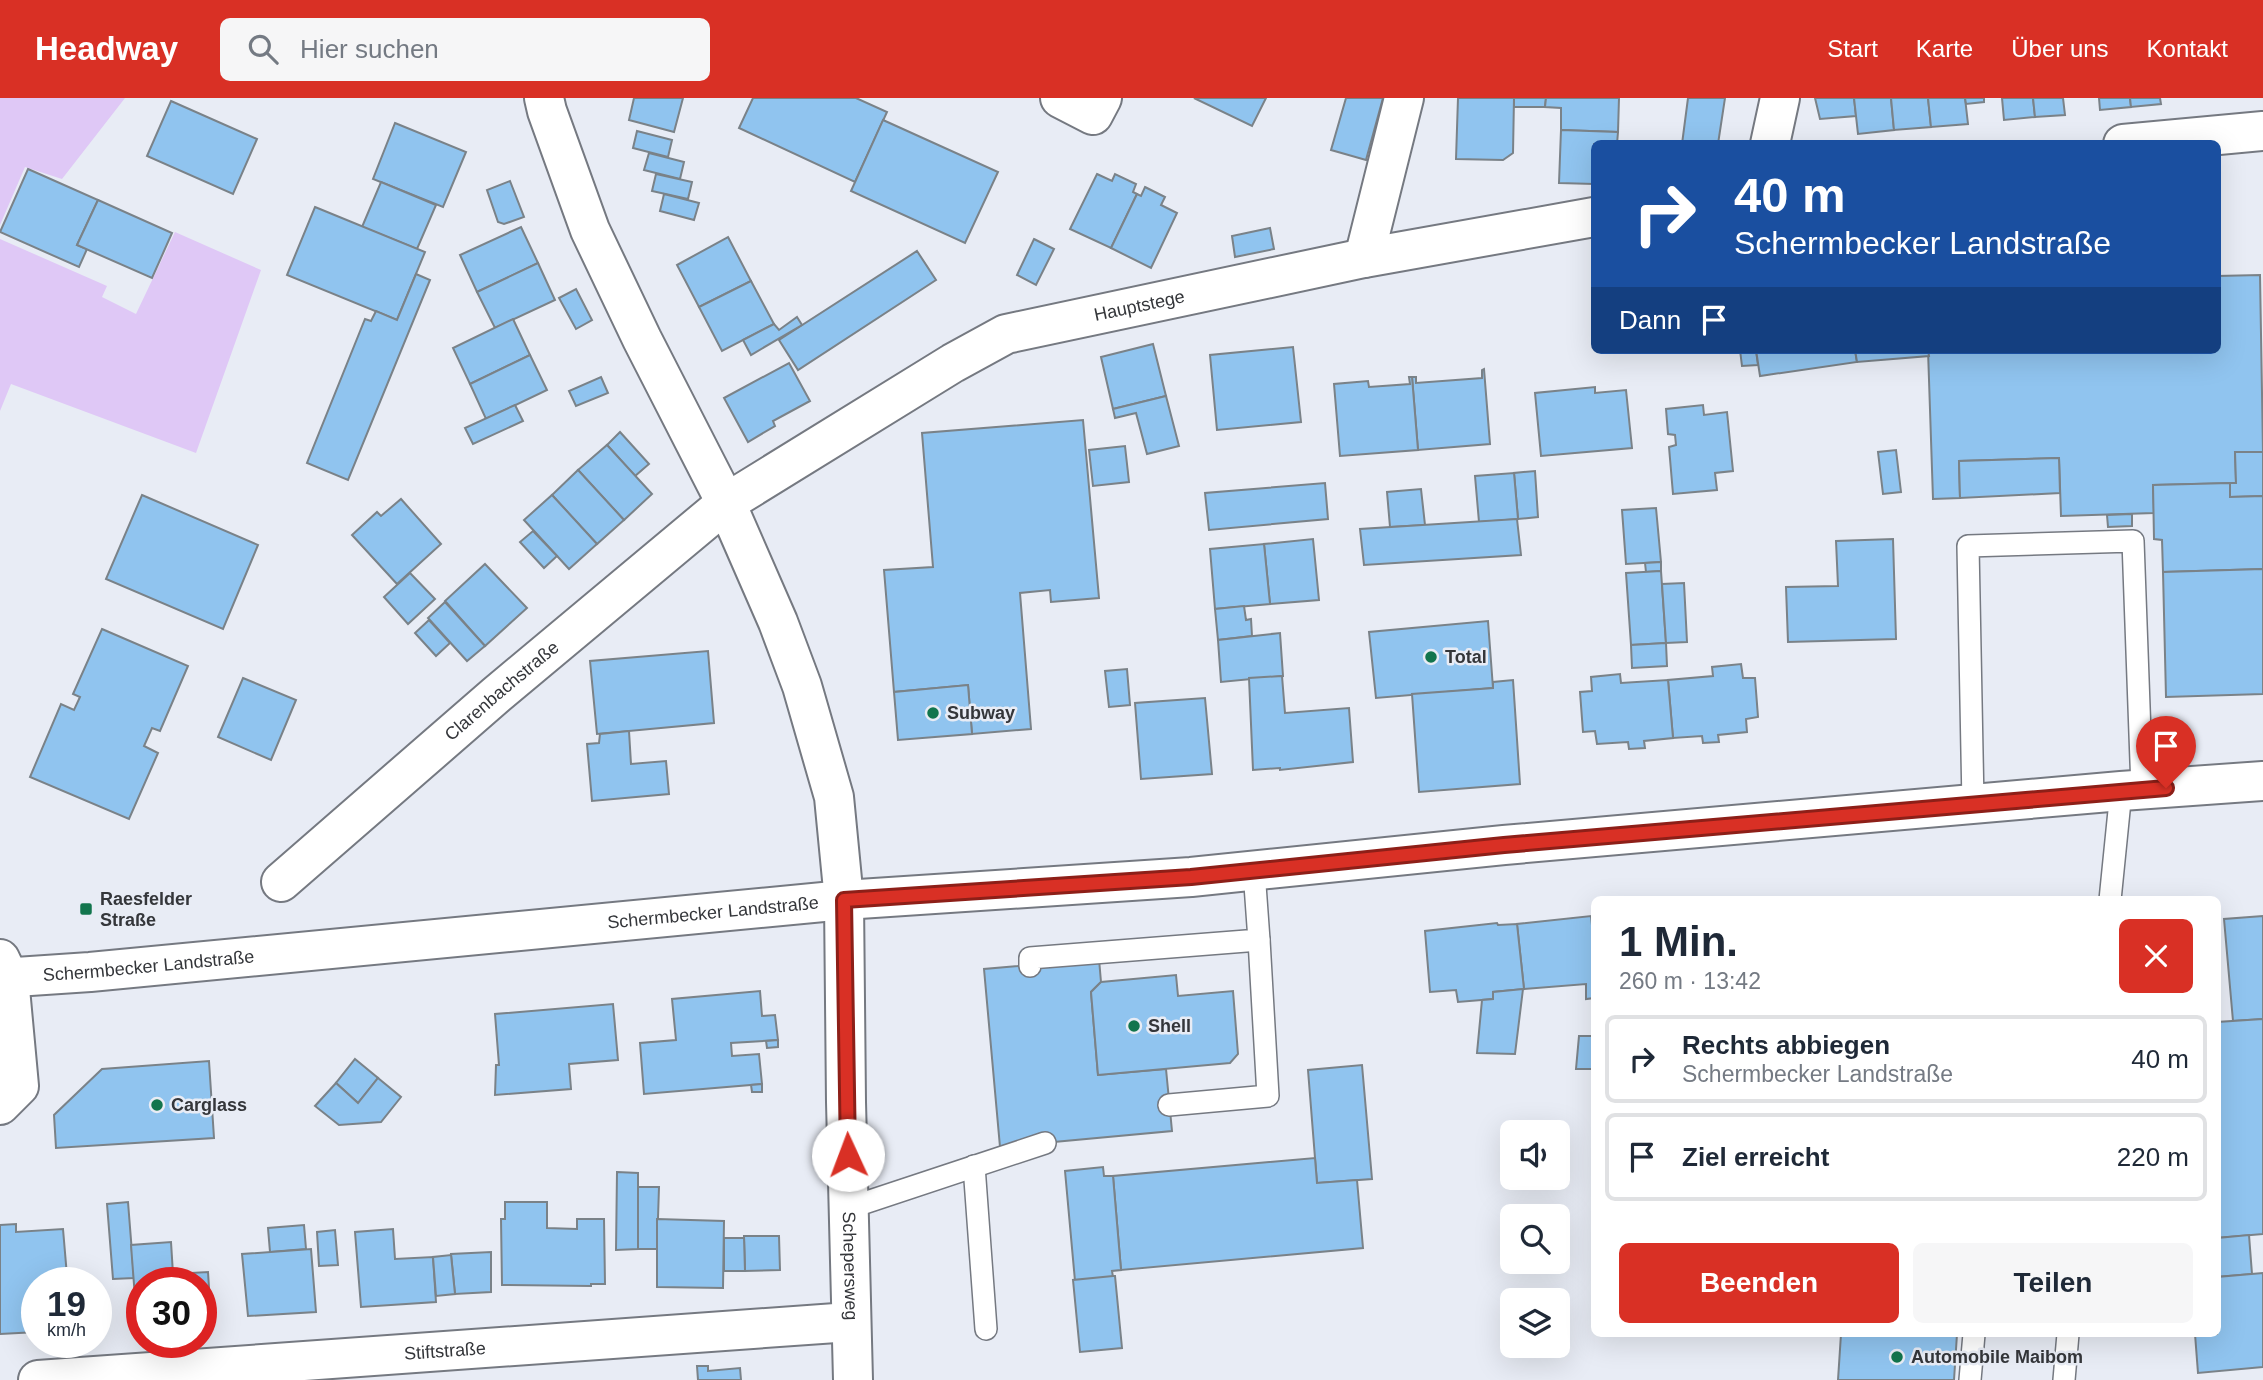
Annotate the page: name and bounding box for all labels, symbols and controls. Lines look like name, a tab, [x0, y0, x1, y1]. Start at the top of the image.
search box	[220, 18, 710, 81]
text: Headway	[35, 30, 178, 67]
icon: search	[244, 30, 282, 68]
text: Hier suchen	[300, 34, 439, 64]
text: Start	[1827, 35, 1878, 62]
text: Karte	[1916, 35, 1973, 62]
text: Über uns	[2011, 35, 2109, 62]
text: Kontakt	[2147, 35, 2228, 62]
icon: right	[1619, 168, 1710, 259]
text: 40 m	[1734, 168, 1846, 222]
text: Schermbecker Landstraße	[1734, 225, 2111, 261]
street label: Hauptstege	[1092, 286, 1186, 325]
icon: arrive	[1695, 301, 1733, 339]
text: Dann	[1619, 305, 1681, 335]
street label: Clarenbachstraße	[441, 637, 563, 745]
place label: Total	[1445, 647, 1487, 667]
marker: Total	[1423, 649, 1439, 665]
place label: Subway	[947, 703, 1015, 723]
marker: Subway	[925, 705, 941, 721]
pin	[2136, 716, 2196, 788]
icon: arrive	[2147, 727, 2185, 765]
place label: Raesfelder Straße	[100, 889, 192, 930]
street label: Schermbecker Landstraße	[606, 892, 820, 933]
marker: Raesfelder Straße	[78, 901, 94, 917]
text: 1 Min.	[1619, 918, 1738, 965]
button: close	[2119, 919, 2193, 993]
street label: Schermbecker Landstraße	[42, 946, 255, 985]
text: 260 m · 13:42	[1619, 968, 1761, 994]
place label: Shell	[1148, 1016, 1191, 1036]
marker: Shell	[1126, 1018, 1142, 1034]
text: Rechts abbiegen	[1682, 1030, 1890, 1060]
icon: right	[1623, 1040, 1661, 1078]
text: 40 m	[2131, 1044, 2189, 1074]
text: Schermbecker Landstraße	[1682, 1061, 1953, 1087]
place label: Carglass	[171, 1095, 247, 1115]
marker: Carglass	[149, 1097, 165, 1113]
position arrow	[811, 1118, 885, 1192]
map controls	[1500, 1120, 1570, 1358]
button: sound	[1500, 1120, 1570, 1190]
icon: arrive	[1623, 1138, 1661, 1176]
text: Ziel erreicht	[1682, 1142, 1829, 1172]
text: 220 m	[2117, 1142, 2189, 1172]
button: search	[1500, 1204, 1570, 1274]
street label: Schepersweg	[839, 1211, 861, 1321]
button: Beenden	[1619, 1243, 1899, 1323]
button: Teilen	[1913, 1243, 2193, 1323]
speed limit sign: 30	[126, 1267, 217, 1358]
text: 19	[47, 1284, 86, 1323]
button: layers	[1500, 1288, 1570, 1358]
text: km/h	[47, 1320, 86, 1340]
street label: Stiftstraße	[403, 1338, 487, 1364]
place label: Automobile Maibom	[1911, 1347, 2083, 1367]
marker: Automobile Maibom	[1889, 1349, 1905, 1365]

